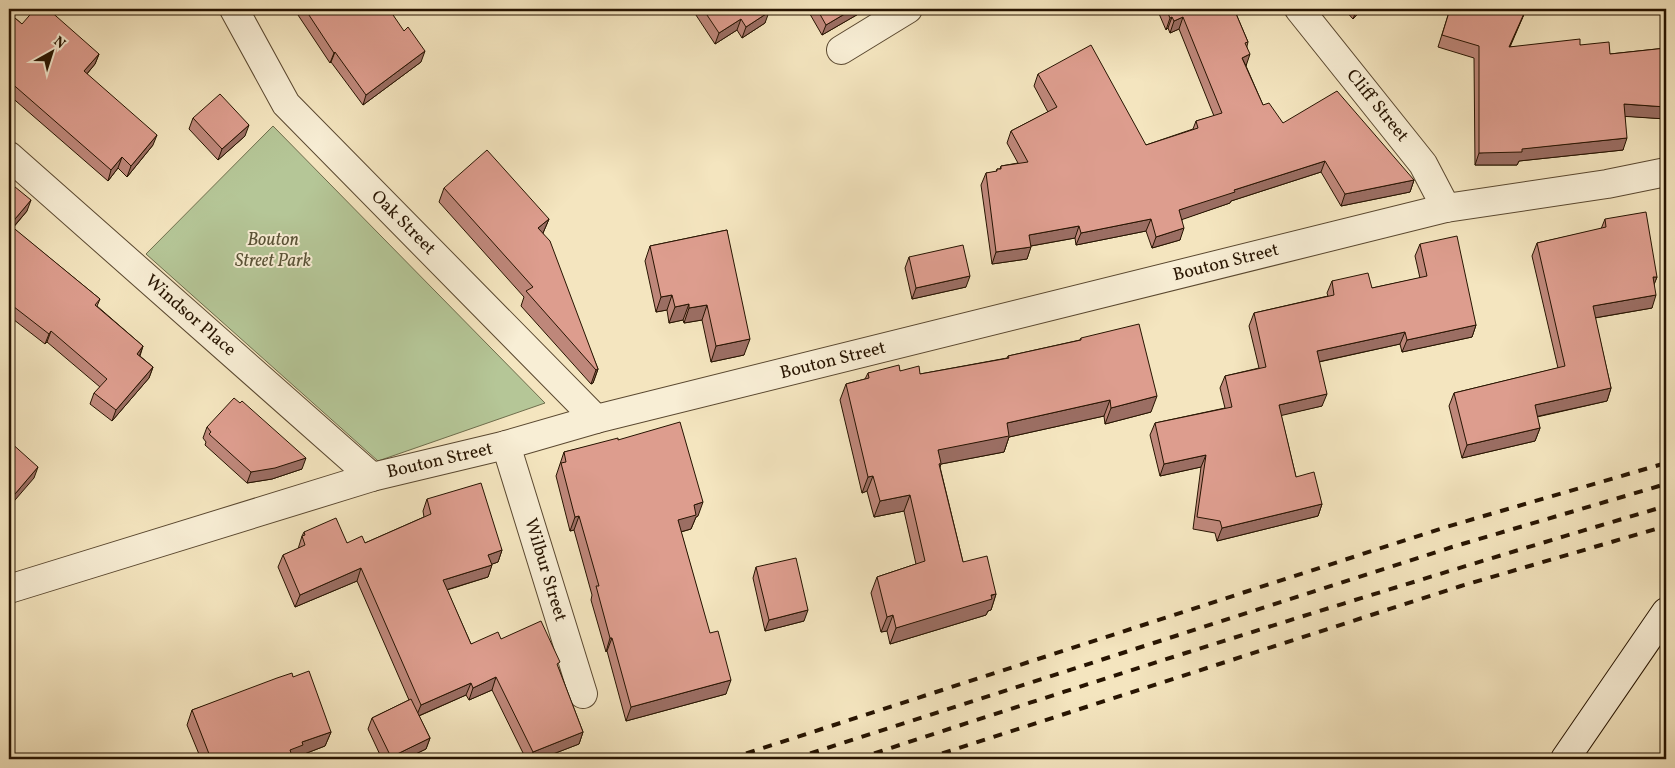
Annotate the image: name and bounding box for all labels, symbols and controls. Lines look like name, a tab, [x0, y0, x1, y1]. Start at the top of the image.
north arrow	[28, 28, 78, 78]
text: N	[49, 32, 69, 54]
street label: Cliff Street	[1340, 64, 1414, 148]
street label: Oak Street	[365, 185, 441, 261]
park label: Bouton Street Park	[235, 228, 311, 274]
street label: Bouton Street	[1170, 238, 1282, 288]
street label: Windsor Place	[139, 269, 241, 363]
street label: Bouton Street	[777, 336, 889, 386]
street label: Bouton Street	[384, 437, 496, 485]
street label: Wilbur Street	[517, 515, 573, 625]

